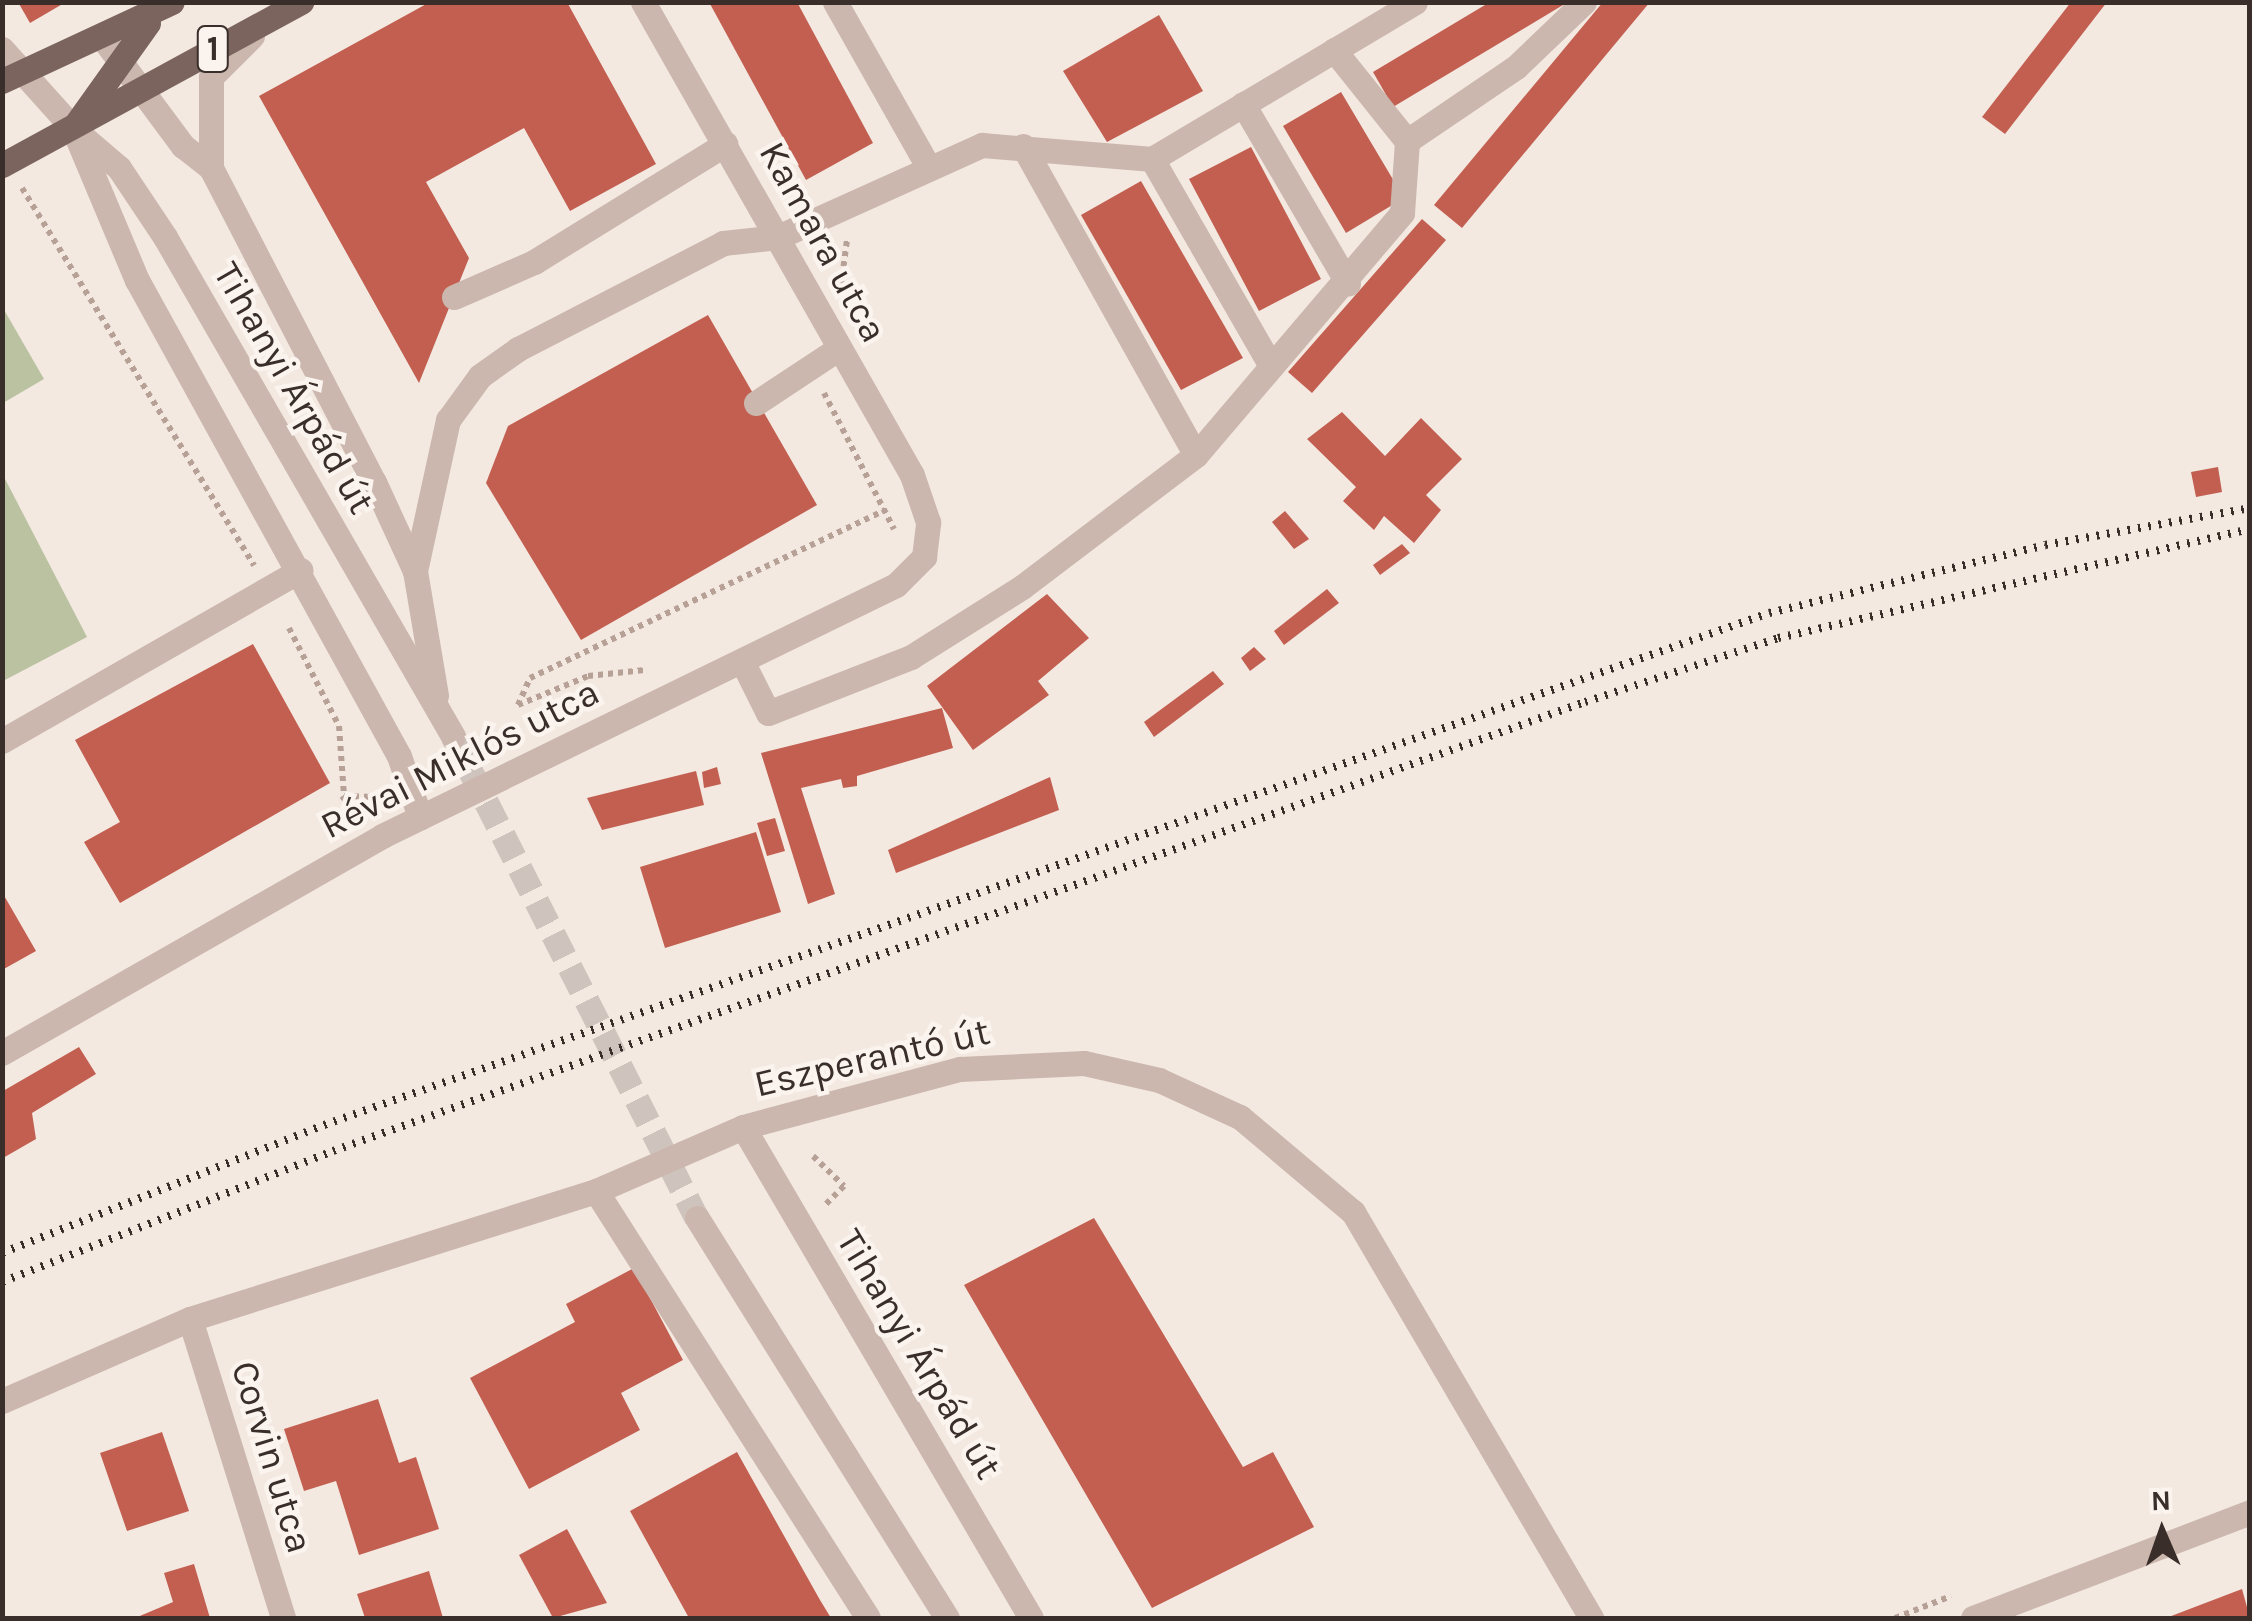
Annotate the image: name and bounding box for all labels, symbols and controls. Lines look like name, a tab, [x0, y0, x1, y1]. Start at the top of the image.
road number: 1	[196, 19, 230, 79]
street label: Kamara utca	[749, 134, 897, 350]
street label: Tihanyi Árpád út	[204, 254, 384, 522]
street label: Révai Miklós utca	[313, 669, 607, 849]
street label: Eszperantó út	[750, 1009, 994, 1107]
street label: Tihanyi Árpád út	[827, 1221, 1011, 1487]
street label: Corvin utca	[221, 1356, 323, 1558]
north arrow	[2112, 1481, 2212, 1581]
text: N	[2150, 1484, 2172, 1517]

